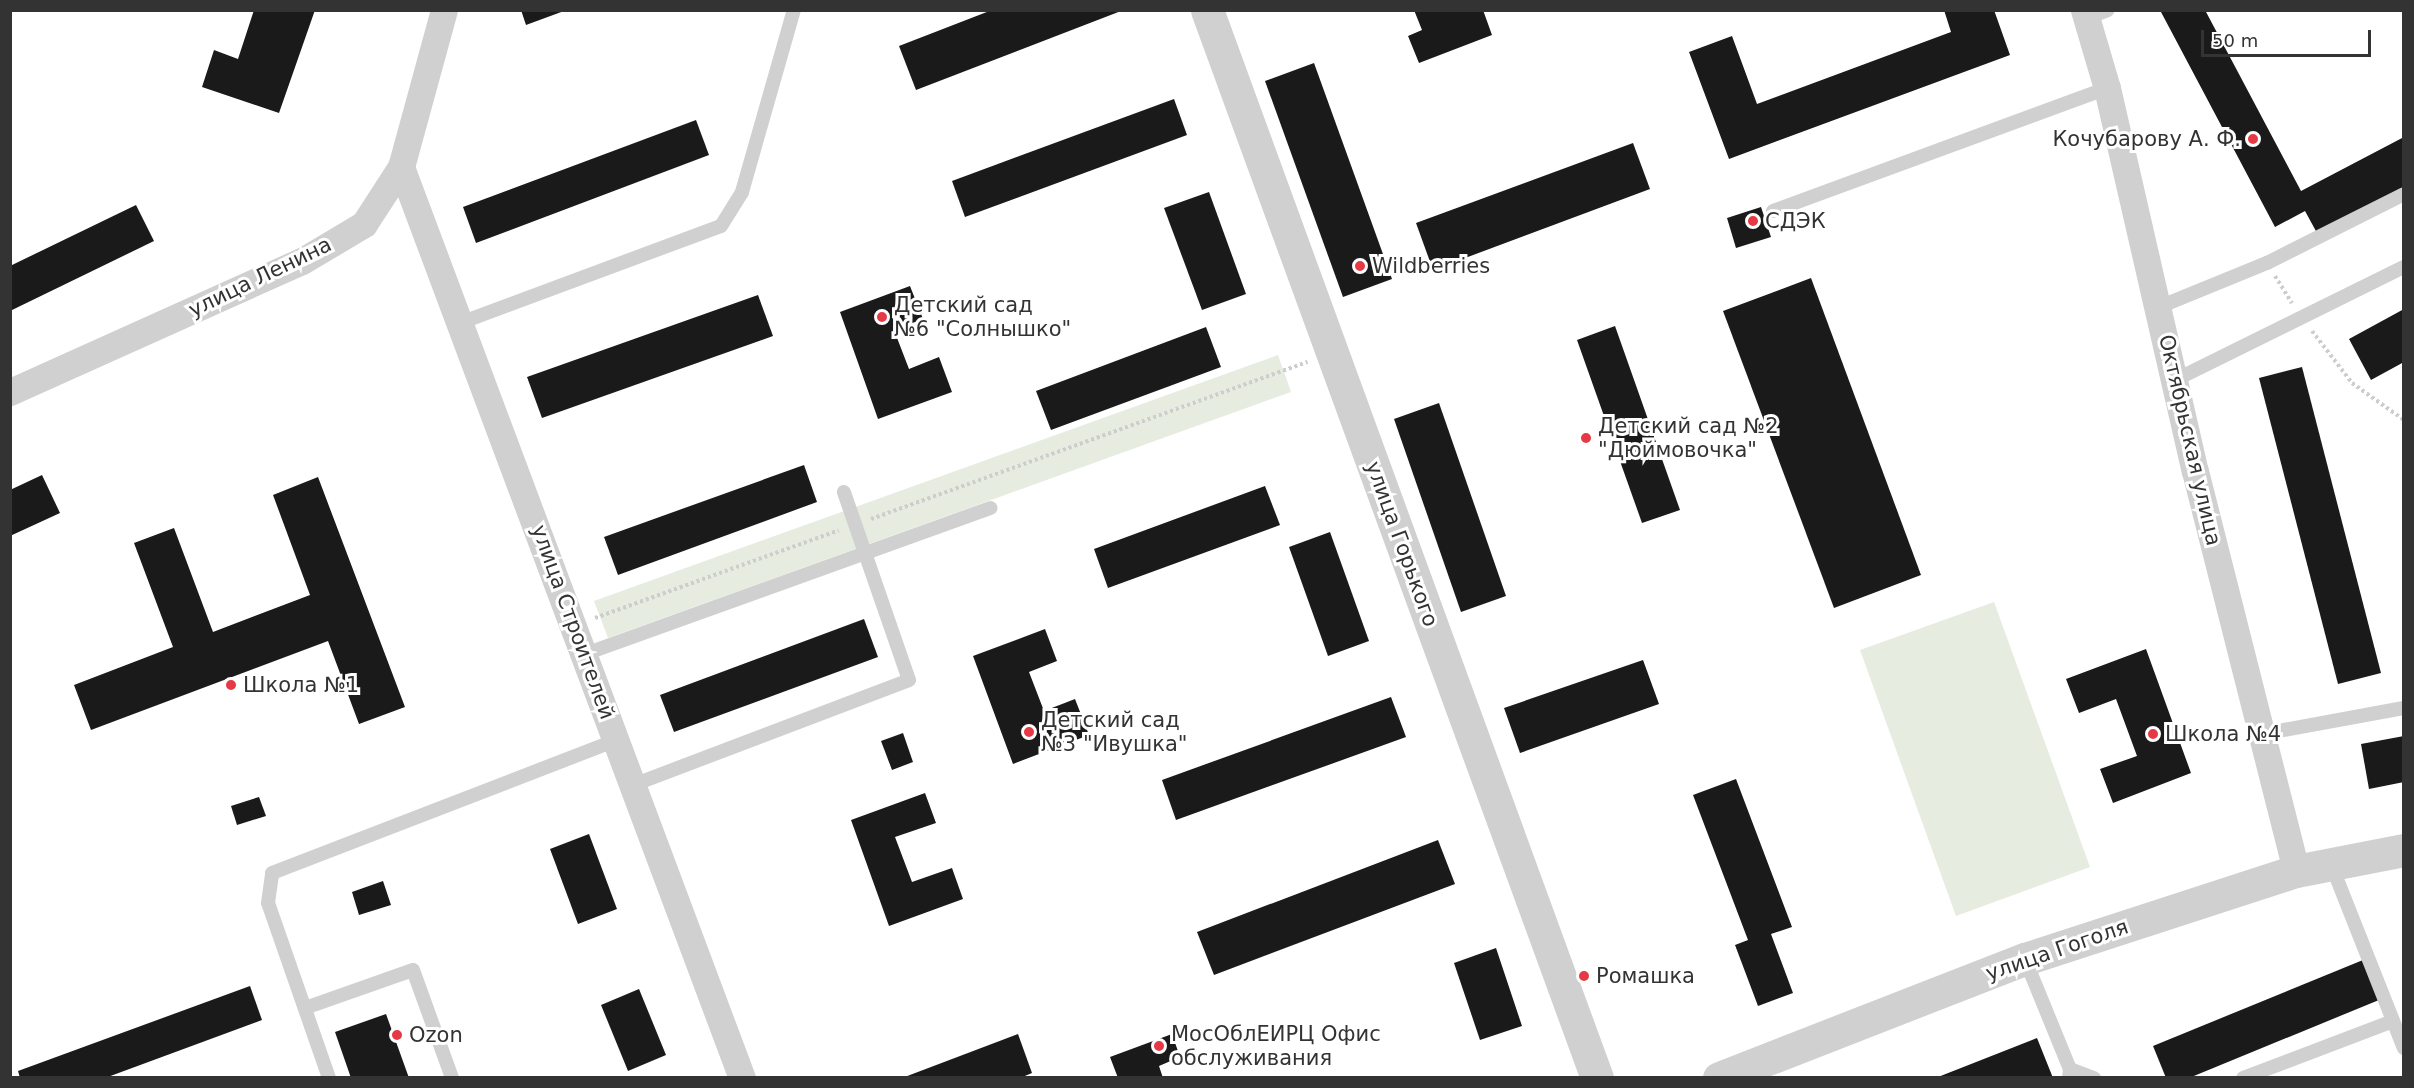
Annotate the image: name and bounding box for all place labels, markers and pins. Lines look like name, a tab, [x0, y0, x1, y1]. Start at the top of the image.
place label: Кочубарову А. Ф.	[2052, 126, 2241, 152]
marker: Кочубарову А. Ф.	[2246, 132, 2260, 146]
place label: СДЭК	[1765, 208, 1826, 234]
marker: СДЭК	[1746, 214, 1760, 228]
place label: Wildberries	[1372, 253, 1490, 279]
marker: Wildberries	[1353, 259, 1367, 273]
place label: Детский сад №6 "Солнышко"	[894, 292, 1071, 342]
marker: Детский сад №6 "Солнышко"	[875, 310, 889, 324]
place label: Детский сад №2 "Дюймовочка"	[1598, 413, 1779, 463]
marker: Детский сад №2 "Дюймовочка"	[1579, 431, 1593, 445]
place label: Школа №1	[243, 672, 359, 698]
marker: Школа №1	[224, 678, 238, 692]
place label: Детский сад №3 "Ивушка"	[1041, 707, 1187, 757]
place label: Школа №4	[2165, 721, 2281, 747]
marker: Детский сад №3 "Ивушка"	[1022, 725, 1036, 739]
marker: Школа №4	[2146, 727, 2160, 741]
place label: Ромашка	[1596, 963, 1695, 989]
marker: Ромашка	[1577, 969, 1591, 983]
place label: МосОблЕИРЦ Офис обслуживания	[1171, 1021, 1381, 1071]
place label: Ozon	[409, 1022, 463, 1048]
marker: Ozon	[390, 1028, 404, 1042]
marker: МосОблЕИРЦ Офис обслуживания	[1152, 1039, 1166, 1053]

